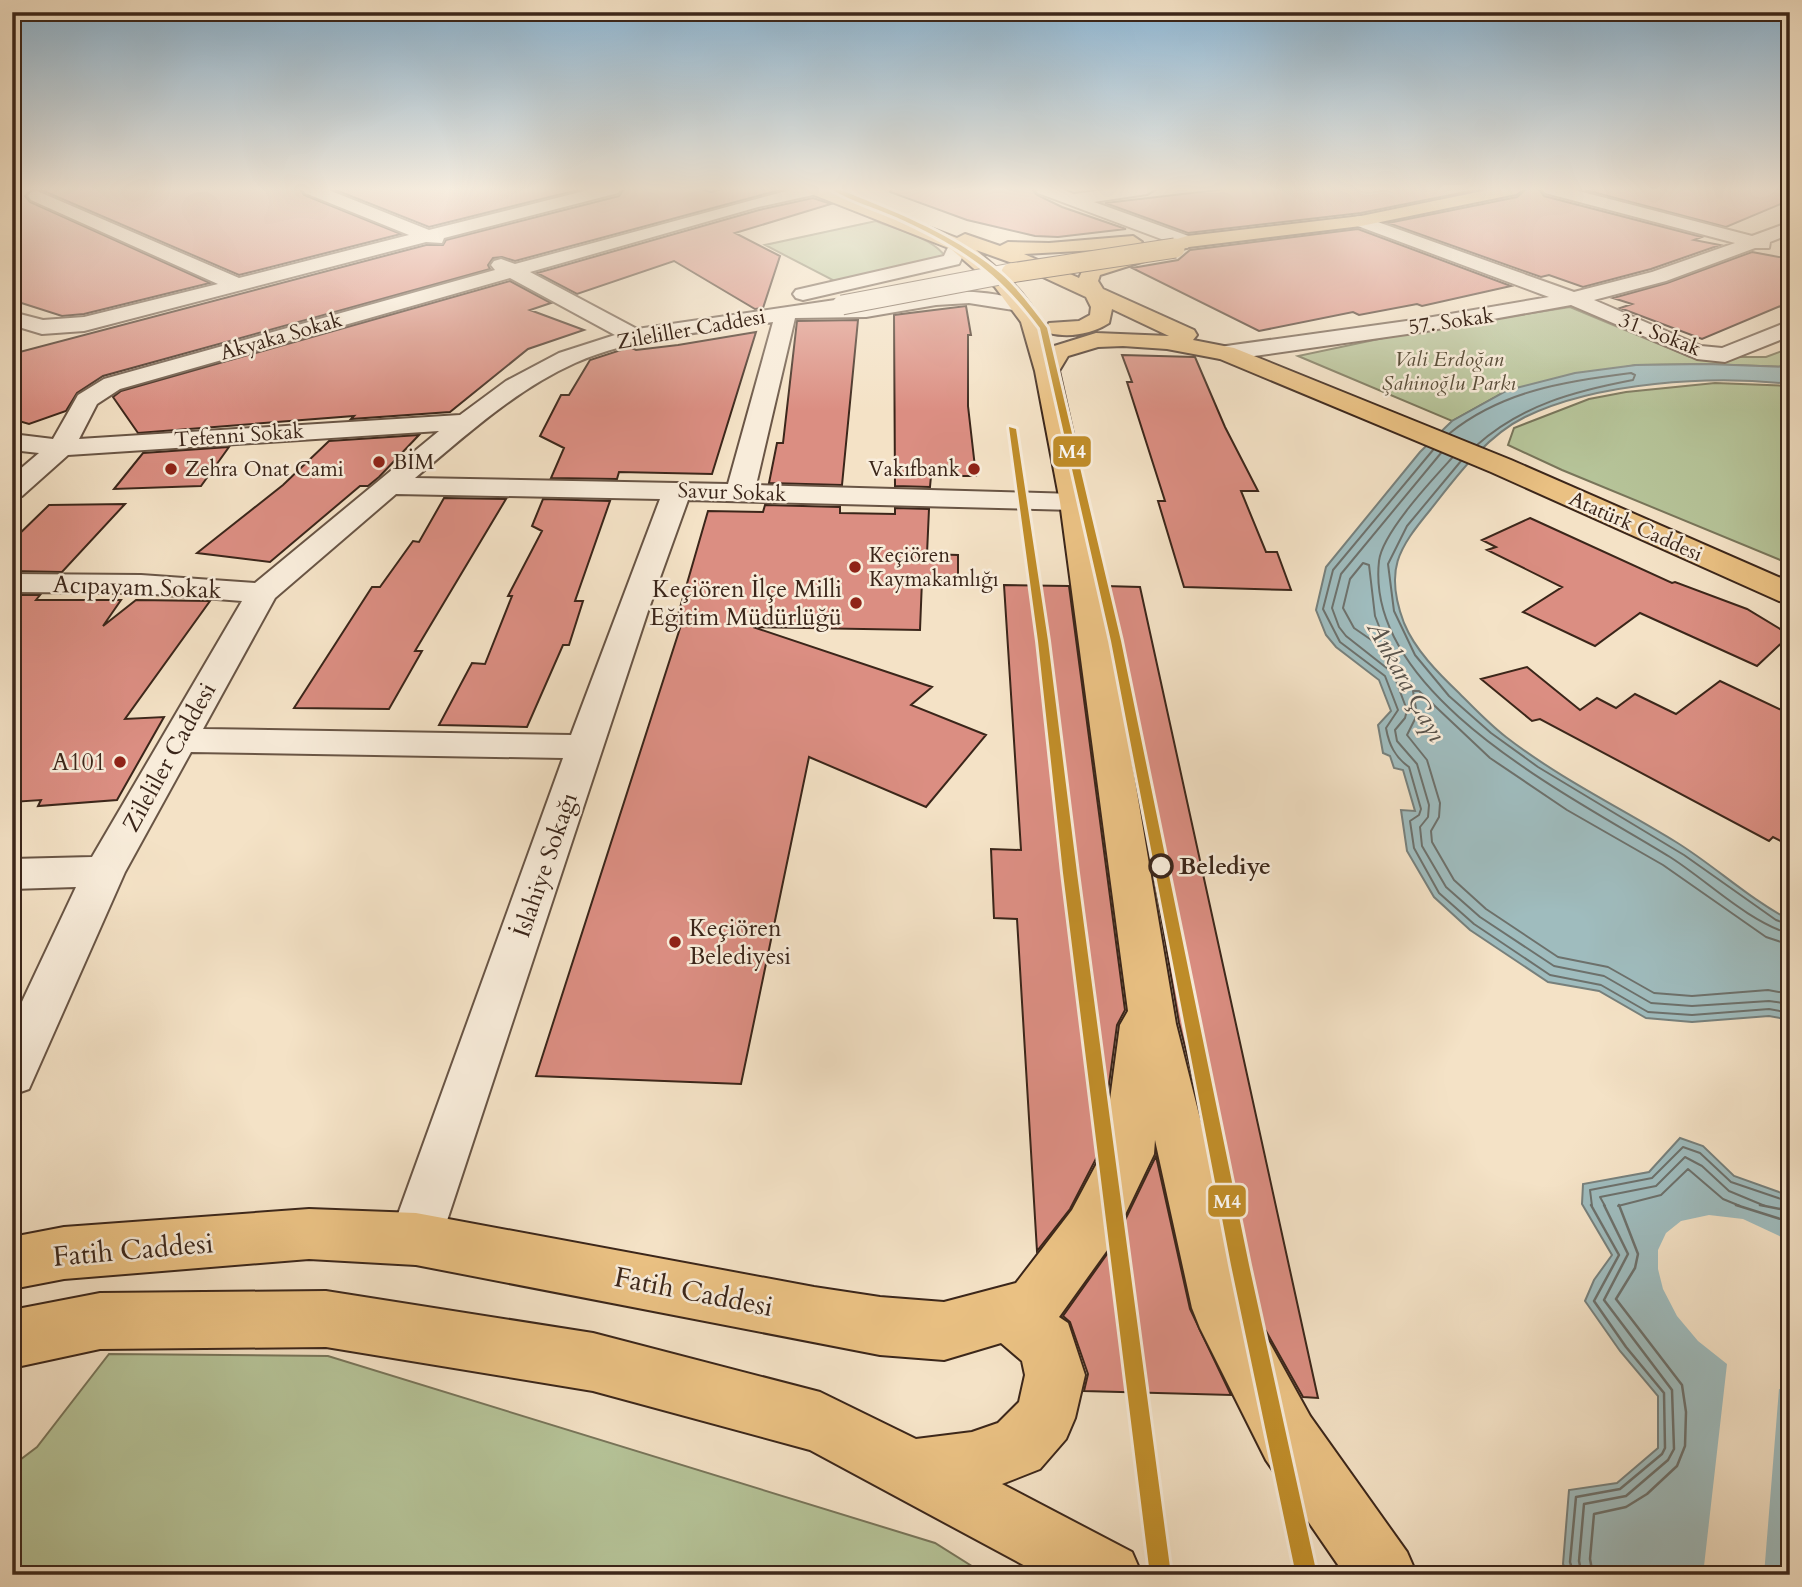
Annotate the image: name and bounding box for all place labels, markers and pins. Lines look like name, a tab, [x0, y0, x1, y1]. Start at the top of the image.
place label: BİM	[393, 448, 434, 477]
marker: BİM	[371, 454, 387, 470]
place label: Zehra Onat Cami	[185, 455, 344, 484]
place label: Vakıfbank	[868, 455, 961, 484]
marker: Zehra Onat Cami	[163, 461, 179, 477]
marker: Vakıfbank	[966, 461, 982, 477]
place label: Keçiören Kaymakamlığı	[869, 541, 999, 594]
marker: Keçiören Kaymakamlığı	[847, 559, 863, 575]
place label: Keçiören İlçe Milli Eğitim Müdürlüğü	[650, 573, 842, 634]
marker: Keçiören İlçe Milli Eğitim Müdürlüğü	[848, 595, 864, 611]
place label: A101	[52, 746, 106, 779]
marker: A101	[112, 754, 128, 770]
place label: Belediye	[1179, 850, 1271, 883]
marker: Belediye	[1149, 854, 1173, 878]
place label: Keçiören Belediyesi	[689, 912, 791, 973]
marker: Keçiören Belediyesi	[667, 934, 683, 950]

